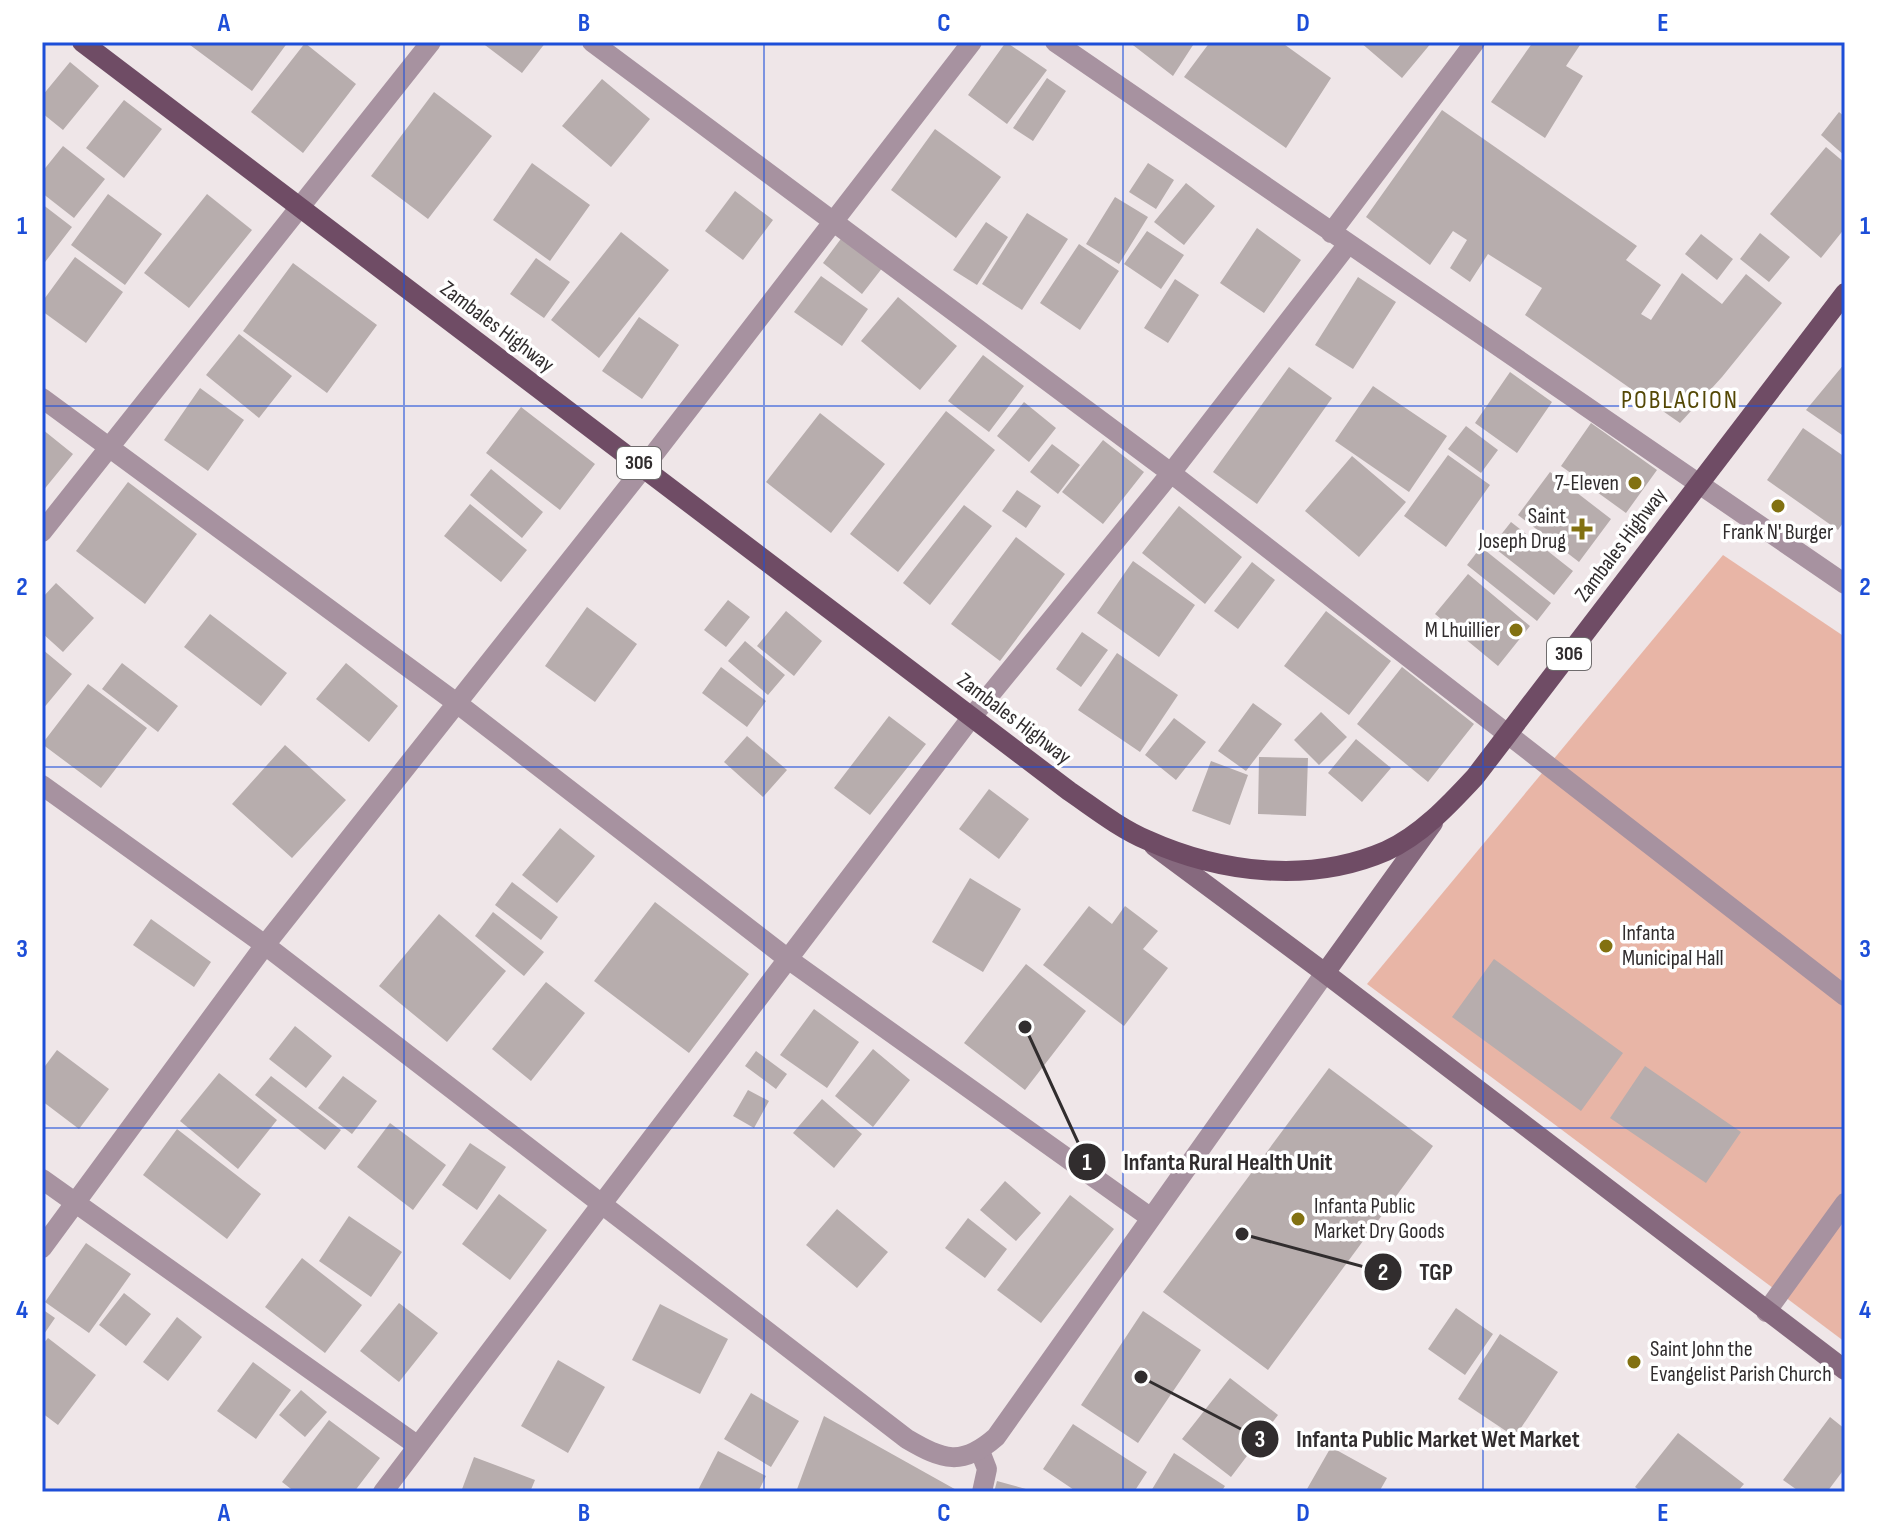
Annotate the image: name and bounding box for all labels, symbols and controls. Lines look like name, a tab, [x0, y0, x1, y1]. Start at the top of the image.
text: A	[217, 8, 231, 39]
text: B	[578, 8, 590, 39]
text: C	[937, 8, 951, 39]
text: D	[1296, 8, 1310, 39]
text: E	[1657, 8, 1669, 39]
text: 1	[17, 211, 27, 242]
text: 1	[1860, 211, 1870, 242]
street label: Zambales Highway	[435, 275, 560, 379]
district label: POBLACION	[1621, 385, 1739, 416]
road number: 306	[617, 447, 661, 479]
place label: 7-Eleven	[1555, 470, 1619, 497]
marker: 7-Eleven	[1626, 474, 1644, 492]
street label: Zambales Highway	[1569, 482, 1673, 607]
marker: Frank N' Burger	[1769, 497, 1787, 515]
place label: Saint Joseph Drug	[1477, 503, 1566, 555]
place label: Frank N' Burger	[1723, 519, 1833, 546]
marker: Saint Joseph Drug	[1573, 520, 1591, 538]
text: 2	[16, 572, 28, 603]
text: 2	[1859, 572, 1871, 603]
place label: M Lhuillier	[1425, 617, 1500, 644]
marker: M Lhuillier	[1507, 621, 1525, 639]
road number: 306	[1547, 638, 1591, 670]
street label: Zambales Highway	[952, 667, 1077, 771]
place label: Infanta Municipal Hall	[1622, 920, 1724, 972]
text: 3	[16, 934, 28, 965]
text: 3	[1859, 934, 1871, 965]
marker: Infanta Municipal Hall	[1597, 937, 1615, 955]
callout: Infanta Rural Health Unit	[1067, 1138, 1348, 1186]
text: 1	[1082, 1148, 1092, 1177]
text: Infanta Rural Health Unit	[1123, 1148, 1333, 1177]
place label: Infanta Public Market Dry Goods	[1314, 1193, 1445, 1245]
marker: Infanta Public Market Dry Goods	[1289, 1210, 1307, 1228]
callout: TGP	[1363, 1248, 1469, 1296]
text: 2	[1378, 1258, 1388, 1287]
text: TGP	[1419, 1258, 1453, 1287]
text: 4	[16, 1295, 28, 1326]
text: 4	[1859, 1295, 1871, 1326]
place label: Saint John the Evangelist Parish Church	[1650, 1336, 1832, 1388]
marker: Saint John the Evangelist Parish Church	[1625, 1353, 1643, 1371]
callout: Infanta Public Market Wet Market	[1240, 1415, 1595, 1463]
text: 3	[1255, 1425, 1265, 1454]
text: Infanta Public Market Wet Market	[1296, 1425, 1580, 1454]
text: A	[217, 1498, 231, 1529]
text: B	[578, 1498, 590, 1529]
text: C	[937, 1498, 951, 1529]
text: D	[1296, 1498, 1310, 1529]
text: E	[1657, 1498, 1669, 1529]

